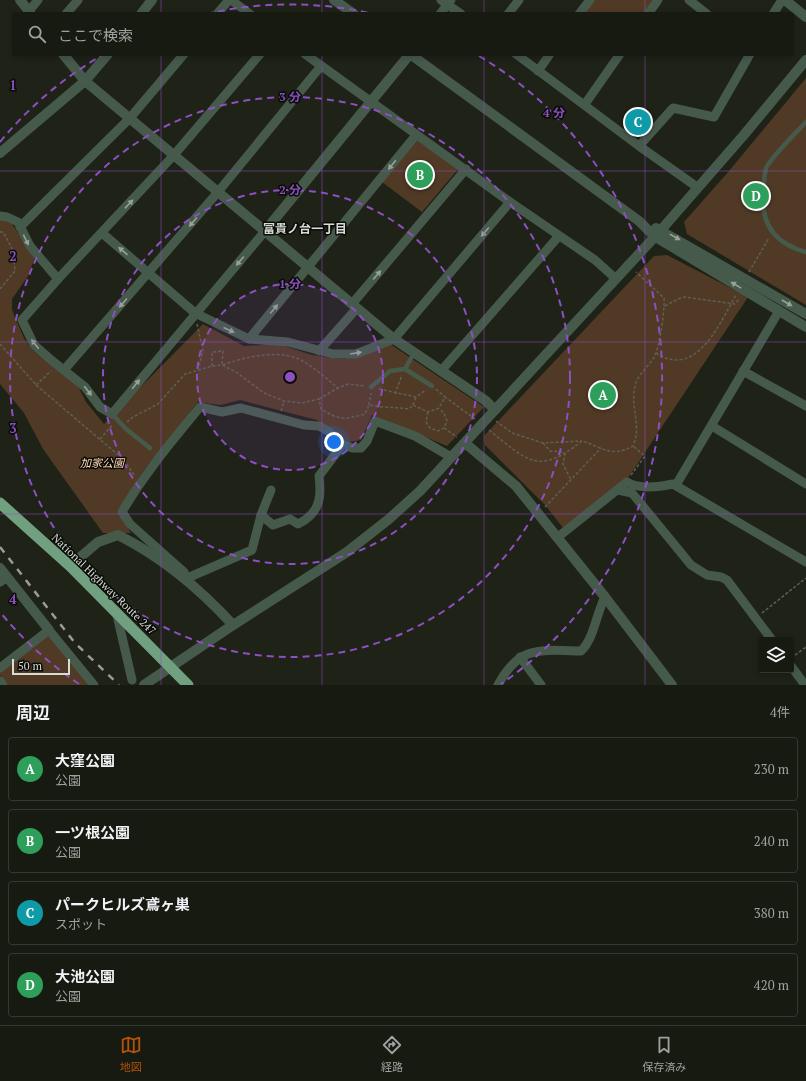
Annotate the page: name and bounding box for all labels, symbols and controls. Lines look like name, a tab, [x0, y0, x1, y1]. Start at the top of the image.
search box	[12, 12, 794, 56]
icon: search	[26, 23, 48, 45]
text: ここで検索	[58, 25, 133, 45]
text: 1	[9, 76, 17, 94]
text: 3 分	[279, 89, 301, 104]
text: 4 分	[543, 105, 565, 120]
pin: C	[625, 107, 651, 137]
one-way arrow	[387, 160, 396, 171]
pin: B	[407, 160, 433, 190]
pin: D	[743, 181, 769, 211]
text: 2 分	[279, 182, 301, 197]
one-way arrow	[124, 199, 133, 209]
one-way arrow	[188, 217, 198, 227]
district label: 富貴ノ台一丁目	[263, 221, 347, 236]
one-way arrow	[480, 227, 489, 238]
one-way arrow	[23, 234, 29, 245]
one-way arrow	[669, 234, 680, 241]
text: 2	[9, 247, 17, 265]
one-way arrow	[118, 247, 127, 256]
one-way arrow	[235, 256, 244, 266]
one-way arrow	[373, 269, 382, 280]
text: 1 分	[279, 276, 301, 291]
one-way arrow	[730, 282, 742, 289]
one-way arrow	[118, 298, 127, 308]
one-way arrow	[782, 299, 792, 307]
one-way arrow	[269, 304, 278, 315]
one-way arrow	[224, 327, 235, 333]
one-way arrow	[31, 339, 39, 350]
one-way arrow	[349, 350, 362, 356]
centre of rings	[283, 370, 297, 384]
one-way arrow	[132, 378, 141, 389]
pin: A	[590, 380, 616, 410]
one-way arrow	[84, 386, 93, 397]
text: 3	[9, 419, 17, 437]
your location	[324, 432, 344, 452]
park label: 加家公園	[80, 456, 126, 470]
street label: National Highway Route 247	[49, 530, 159, 638]
text: 4	[9, 590, 17, 608]
map controls	[758, 637, 794, 673]
button: layers	[758, 637, 794, 673]
scale bar	[12, 657, 70, 676]
text: 50 m	[18, 659, 42, 673]
text: 周辺	[16, 701, 50, 724]
text: 4件	[770, 703, 790, 721]
text: 大窪公園	[55, 750, 115, 770]
text: A	[25, 760, 35, 778]
text: 230 m	[754, 760, 789, 778]
text: 公園	[55, 771, 81, 789]
text: 一ツ根公園	[55, 822, 130, 842]
text: B	[26, 832, 34, 850]
text: 240 m	[754, 832, 789, 850]
text: 公園	[55, 843, 81, 861]
text: パークヒルズ鳶ヶ巣	[55, 894, 190, 914]
text: C	[26, 904, 34, 922]
text: 380 m	[754, 904, 789, 922]
text: スポット	[55, 915, 107, 933]
text: 大池公園	[55, 966, 115, 986]
text: D	[25, 976, 35, 994]
text: 420 m	[754, 976, 789, 994]
text: 公園	[55, 987, 81, 1005]
tab: 地図	[120, 1034, 142, 1074]
tab: 経路	[381, 1034, 403, 1074]
tab: 保存済み	[642, 1034, 686, 1074]

